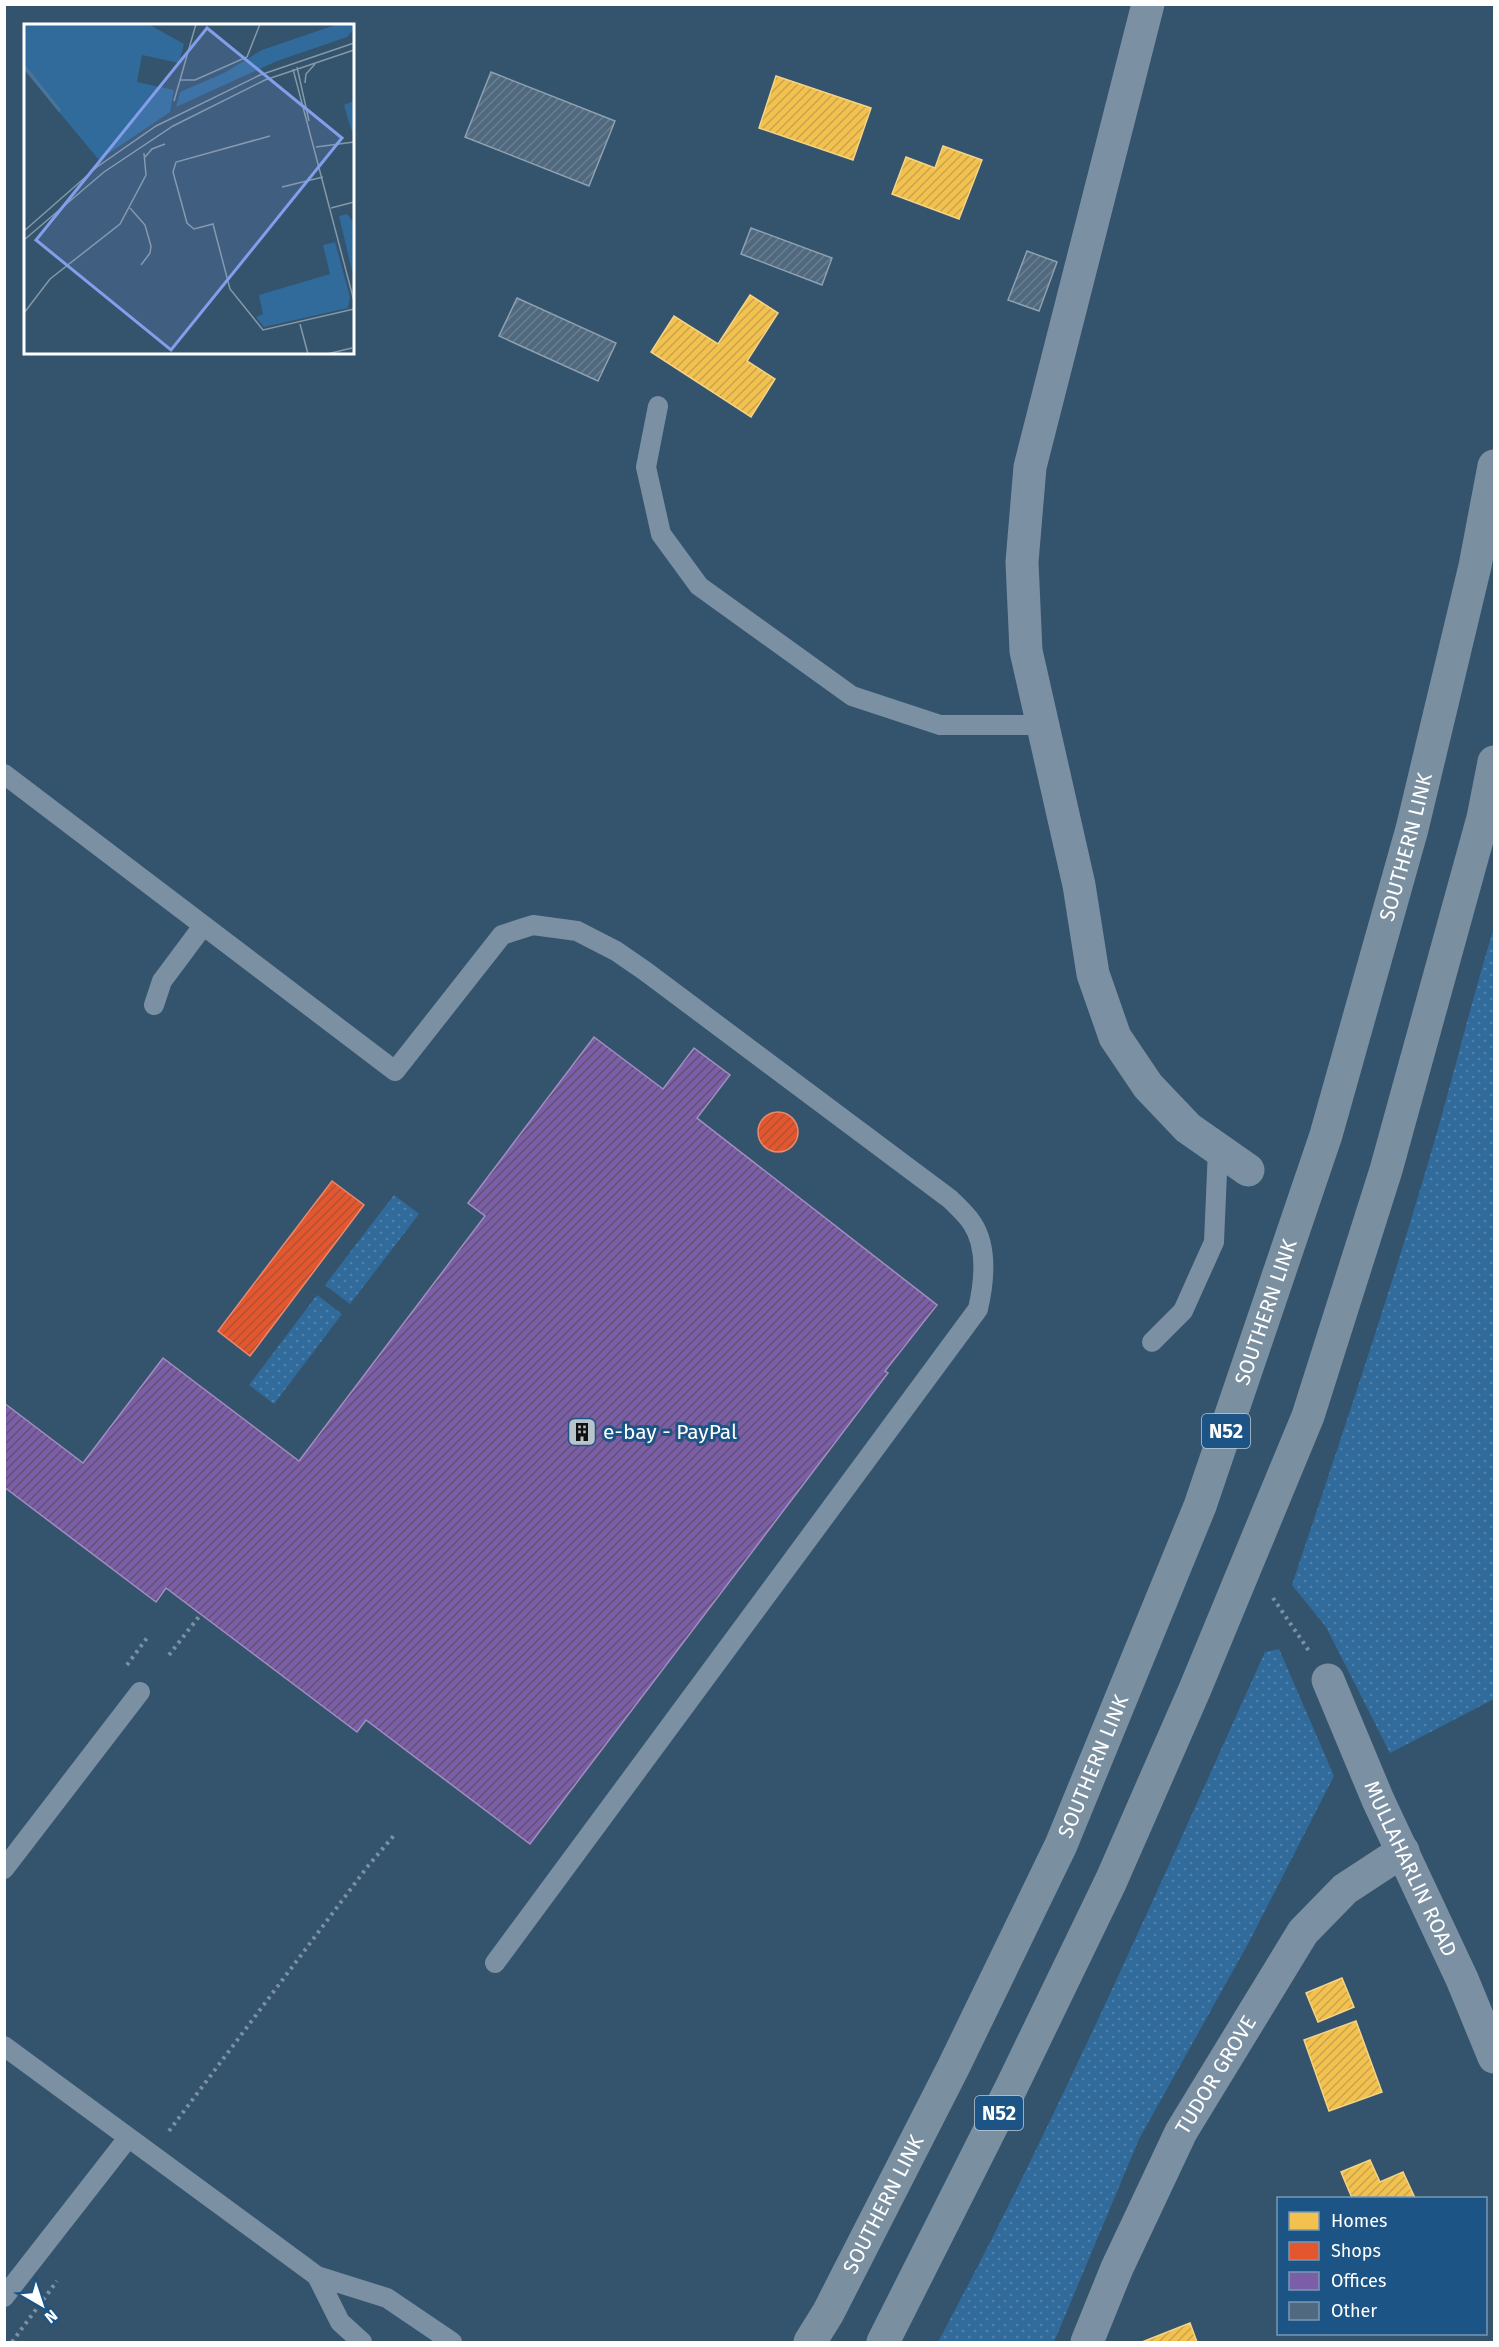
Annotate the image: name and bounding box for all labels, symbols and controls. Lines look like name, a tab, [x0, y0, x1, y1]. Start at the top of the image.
inset map	[24, 24, 354, 354]
street label: SOUTHERN LINK	[1374, 770, 1438, 924]
street label: SOUTHERN LINK	[1229, 1235, 1303, 1389]
road number: N52	[1202, 1414, 1250, 1448]
building icon: e-bay - PayPal	[566, 1416, 598, 1448]
place label: e-bay - PayPal	[603, 1419, 737, 1445]
street label: SOUTHERN LINK	[1052, 1690, 1134, 1842]
street label: MULLAHARLIN ROAD	[1358, 1777, 1463, 1961]
street label: TUDOR GROVE	[1170, 2011, 1262, 2139]
road number: N52	[975, 2096, 1023, 2130]
street label: SOUTHERN LINK	[837, 2130, 930, 2278]
legend	[1277, 2197, 1487, 2335]
text: Homes	[1331, 2210, 1387, 2232]
text: Shops	[1331, 2240, 1381, 2262]
text: Offices	[1331, 2270, 1386, 2292]
north arrow	[12, 2275, 72, 2335]
text: Other	[1331, 2300, 1377, 2322]
text: N	[41, 2306, 61, 2327]

